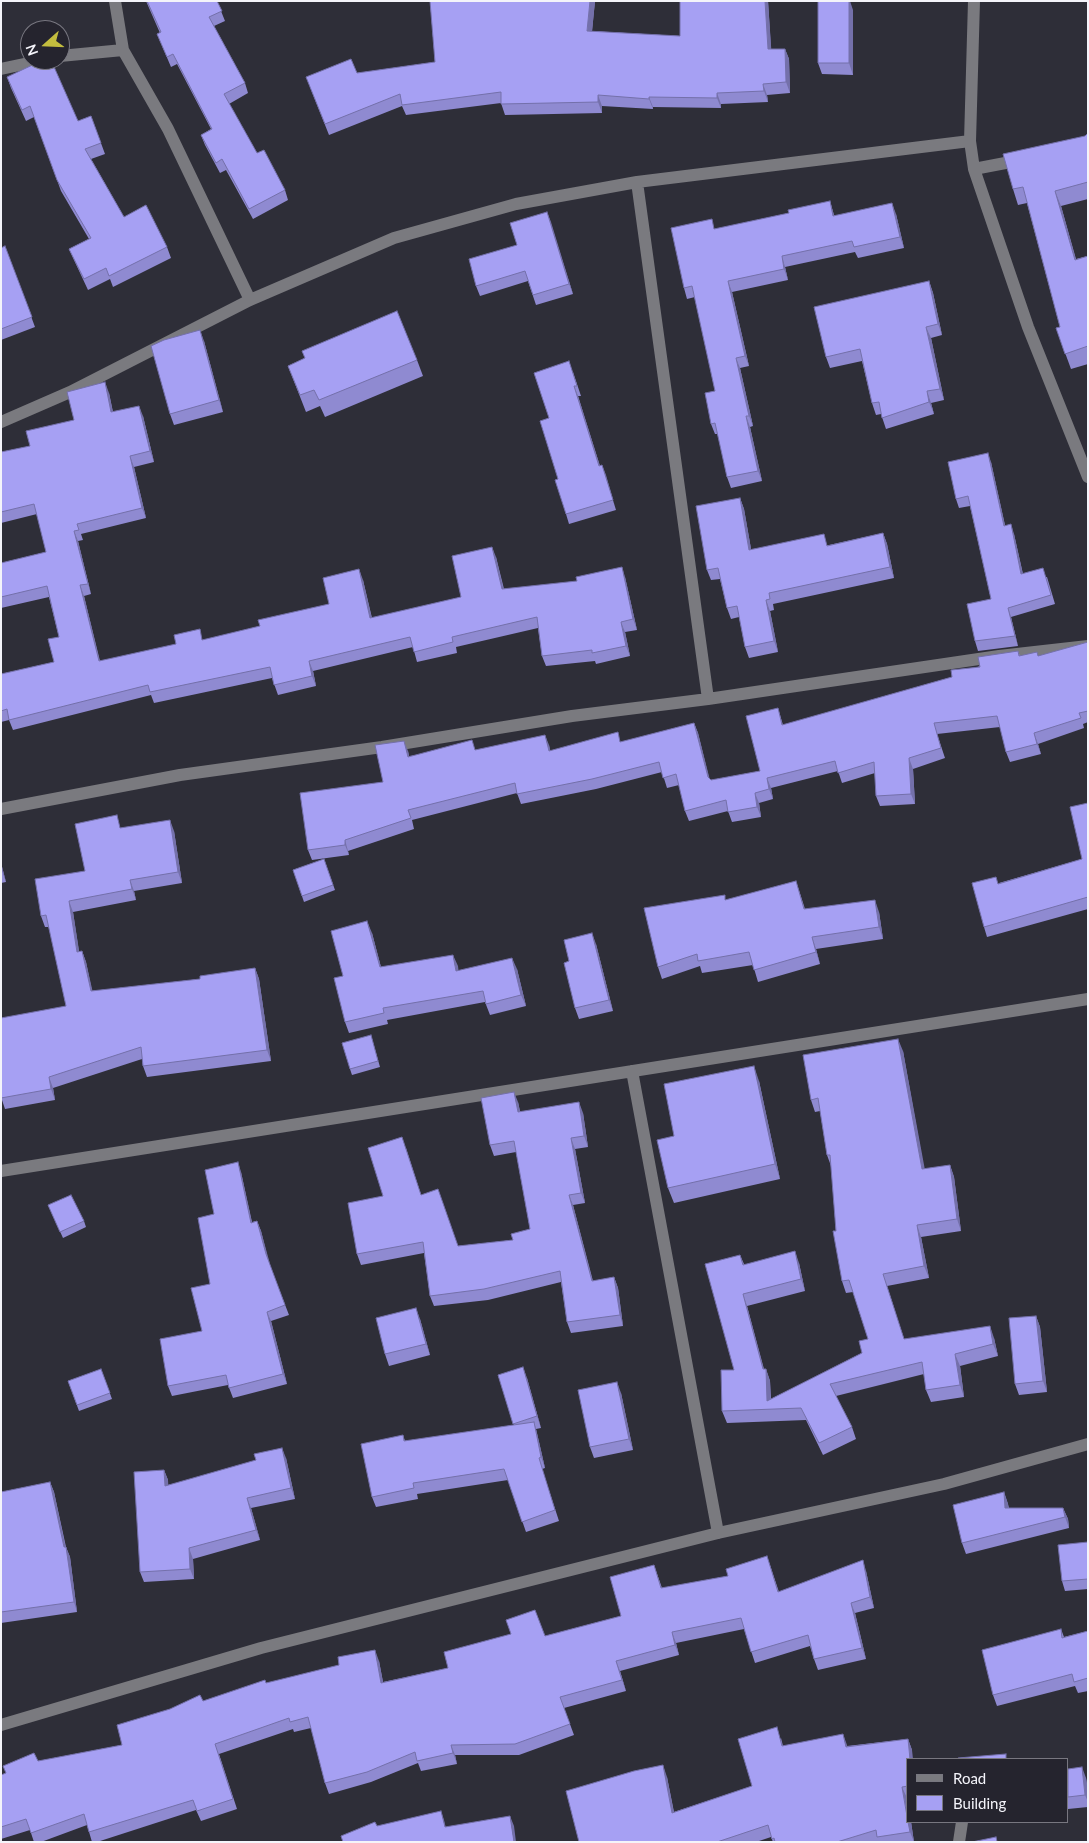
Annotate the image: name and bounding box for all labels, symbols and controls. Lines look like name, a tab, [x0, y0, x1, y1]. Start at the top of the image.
north arrow	[20, 20, 70, 70]
text: N	[22, 42, 41, 58]
legend	[906, 1758, 1069, 1823]
text: Road	[953, 1769, 986, 1787]
text: Building	[953, 1794, 1006, 1812]

